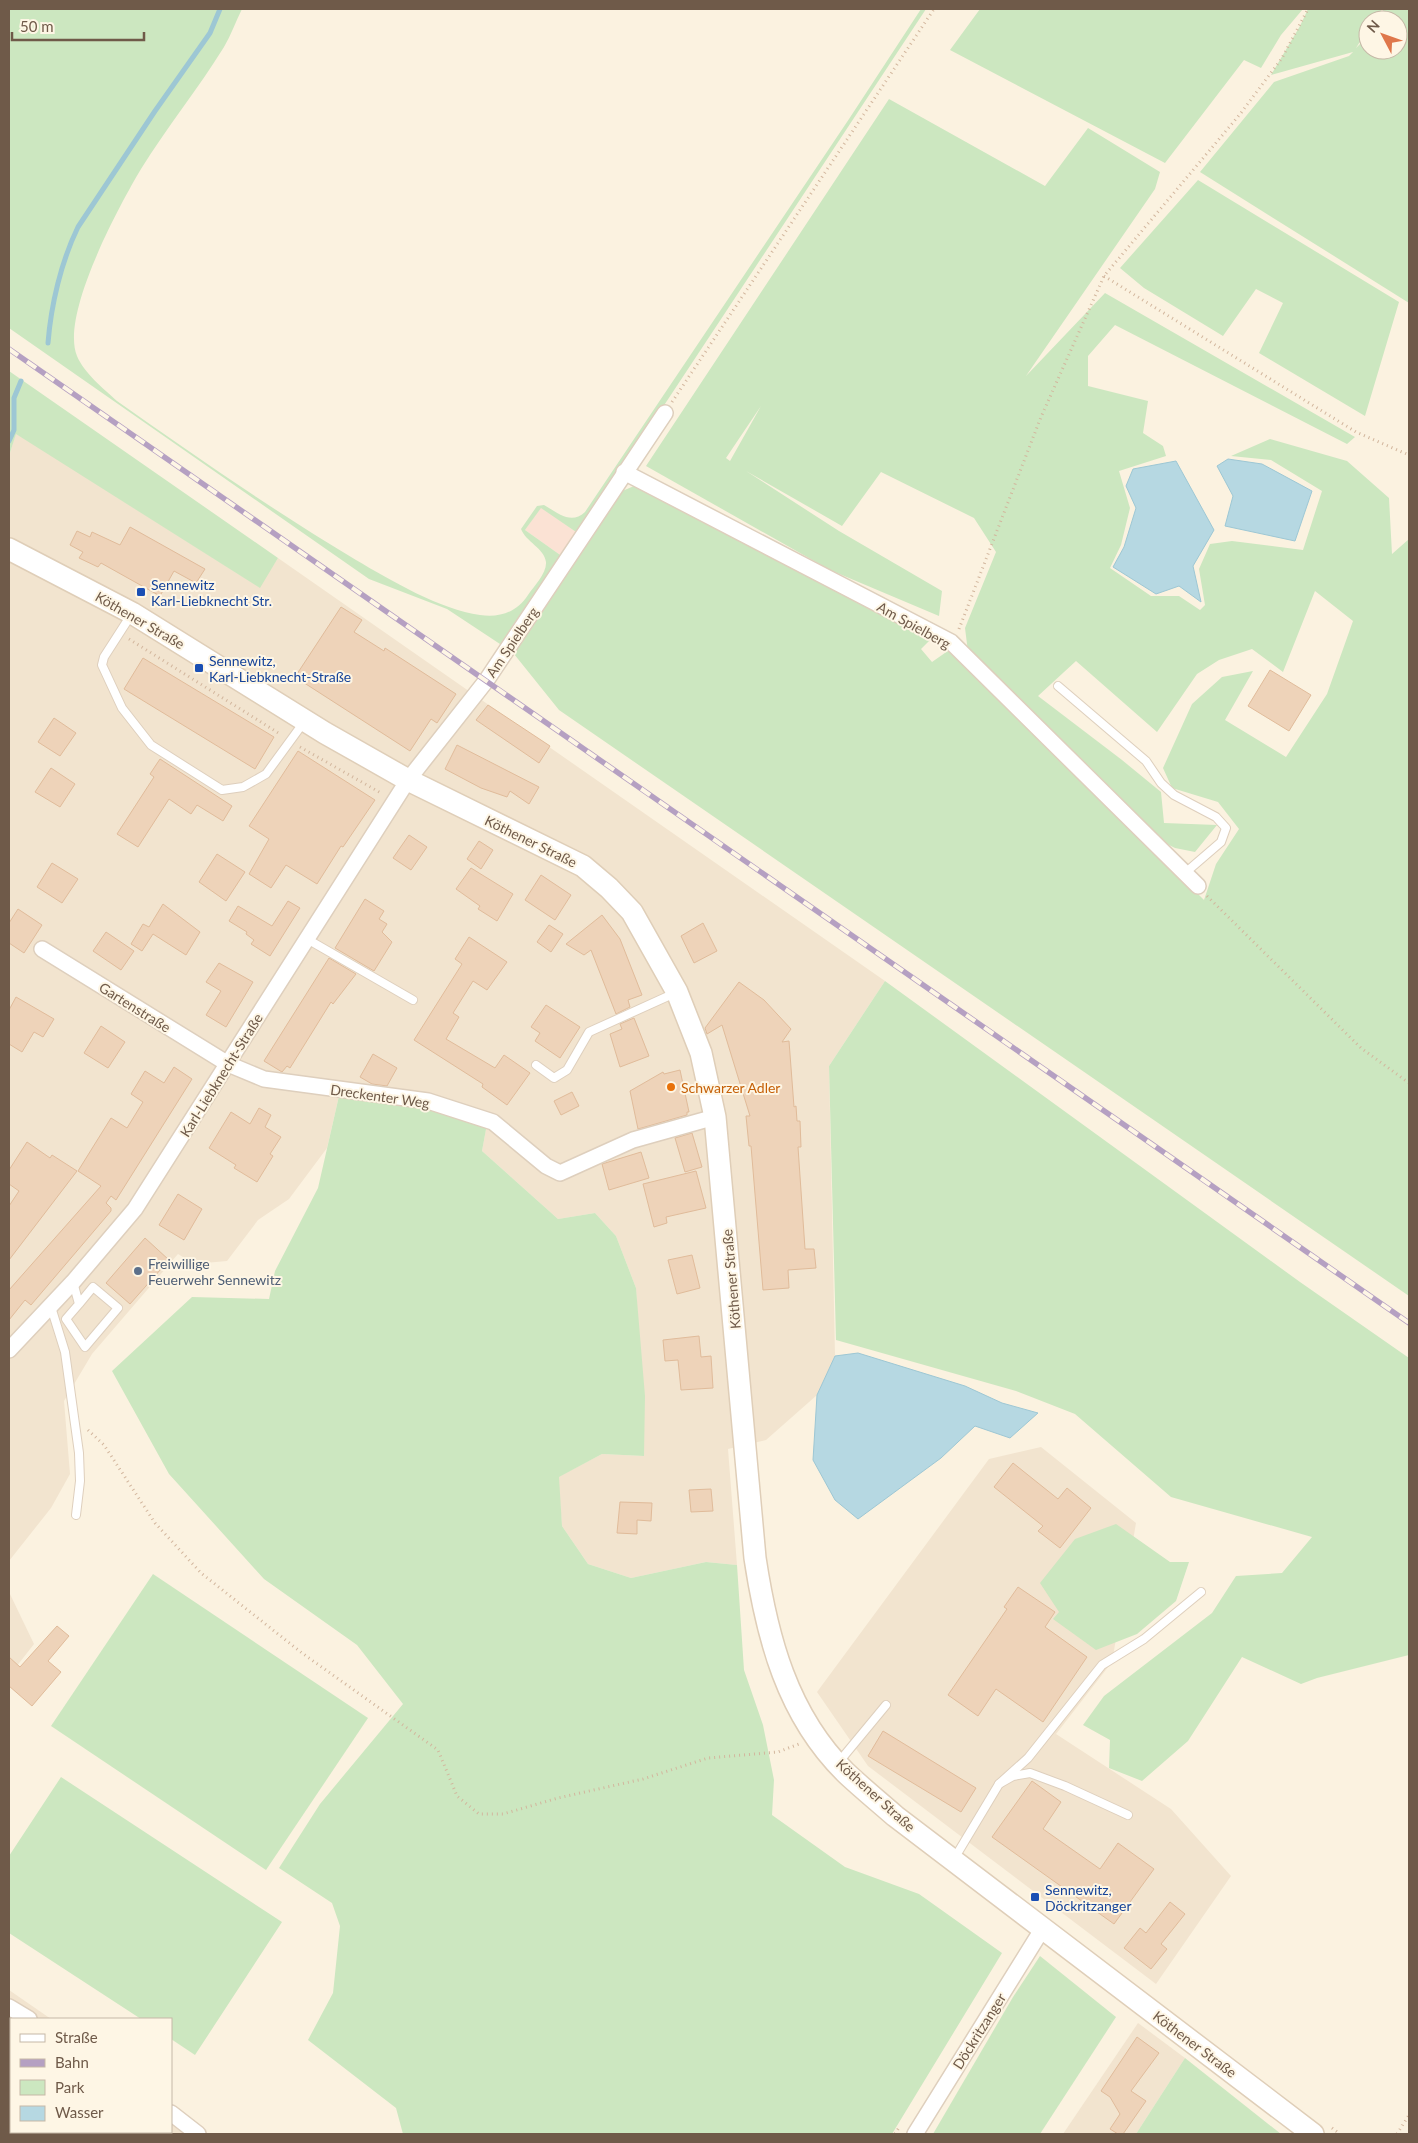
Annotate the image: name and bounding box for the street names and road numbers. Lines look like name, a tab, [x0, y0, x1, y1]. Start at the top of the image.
street label: Köthener Straße	[92, 588, 188, 652]
street label: Am Spielberg	[874, 598, 954, 652]
street label: Am Spielberg	[482, 604, 542, 680]
street label: Köthener Straße	[482, 811, 580, 871]
street label: Gartenstraße	[96, 978, 174, 1036]
street label: Karl-Liebknecht-Straße	[176, 1010, 266, 1140]
street label: Dreckenter Weg	[329, 1081, 431, 1111]
street label: Köthener Straße	[718, 1228, 744, 1330]
street label: Köthener Straße	[833, 1755, 919, 1835]
street label: Döckritzanger	[949, 1990, 1009, 2072]
street label: Köthener Straße	[1150, 2007, 1240, 2081]

